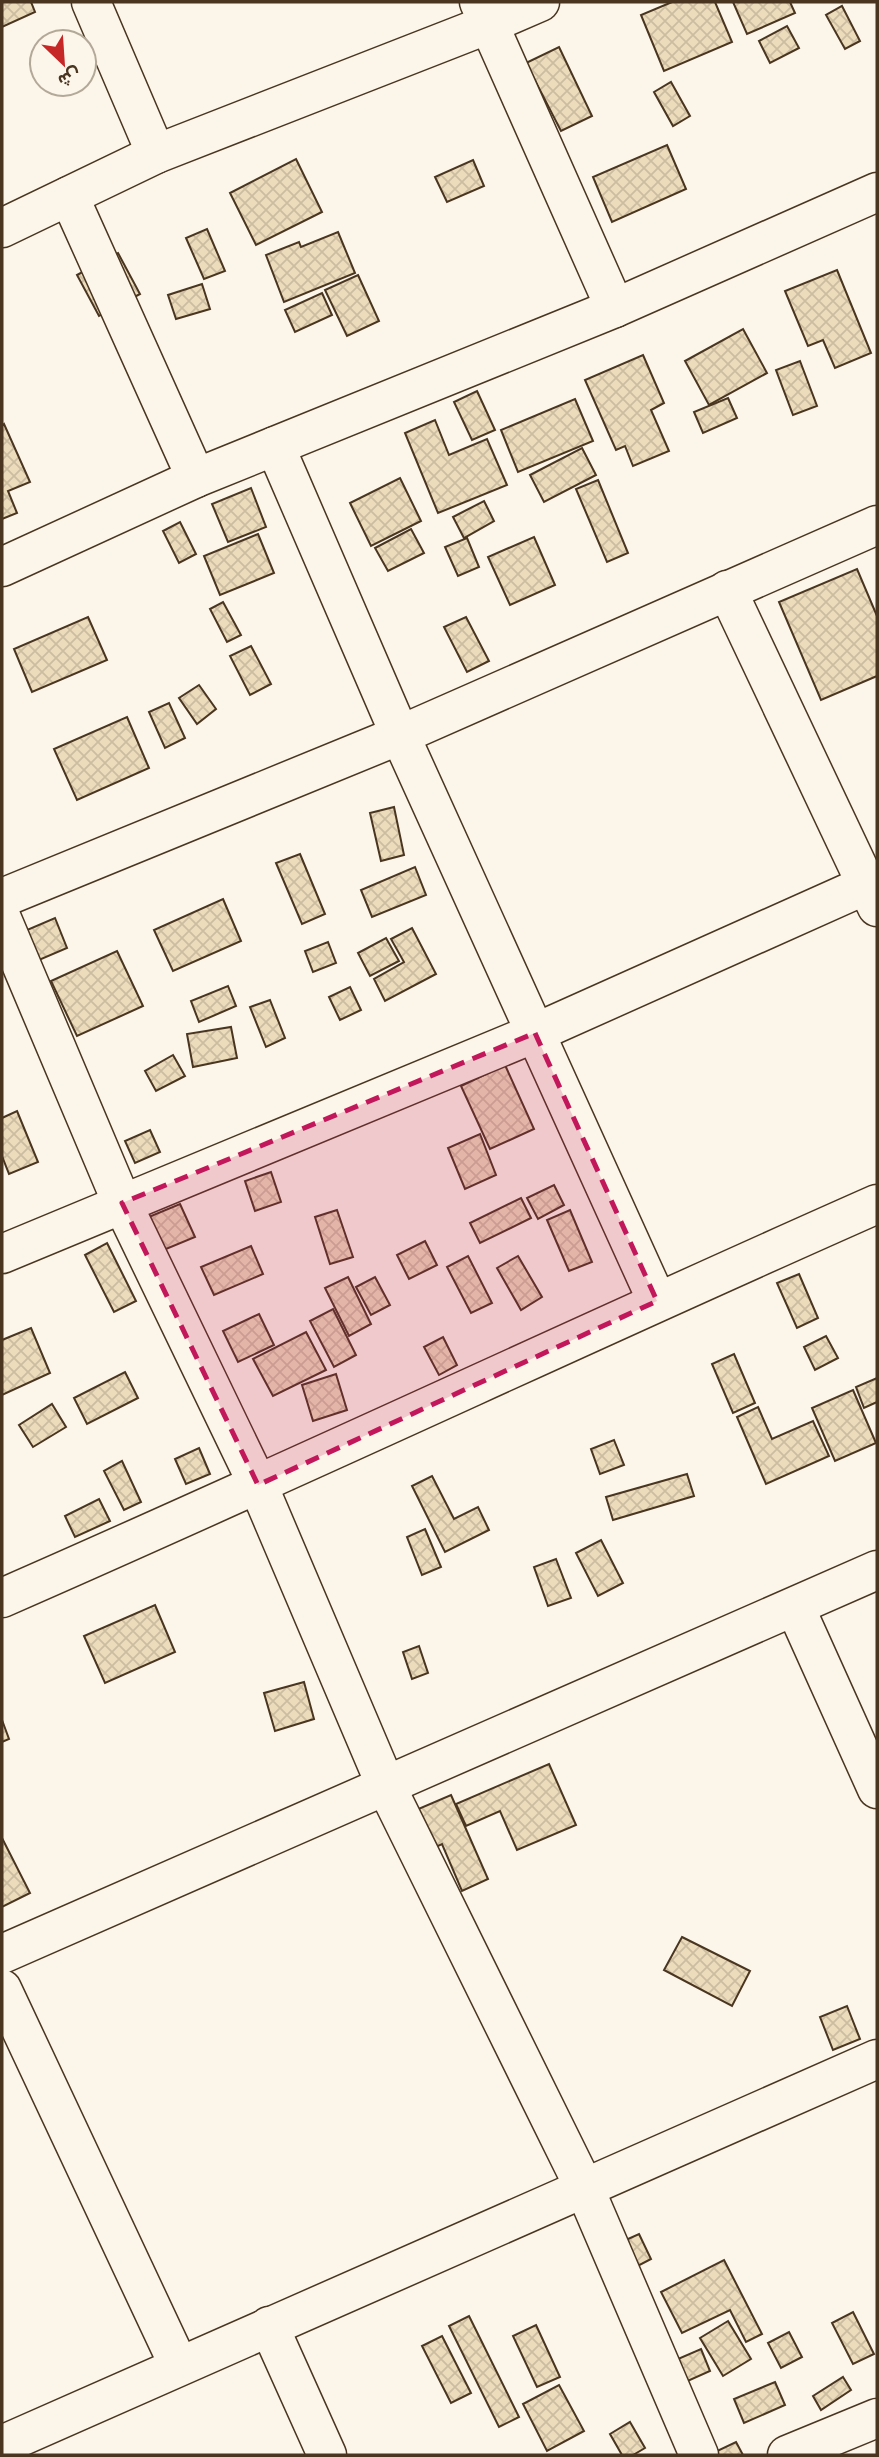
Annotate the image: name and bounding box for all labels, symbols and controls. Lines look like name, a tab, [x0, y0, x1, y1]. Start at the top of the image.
north arrow	[28, 28, 98, 98]
text: ش	[55, 63, 86, 94]

